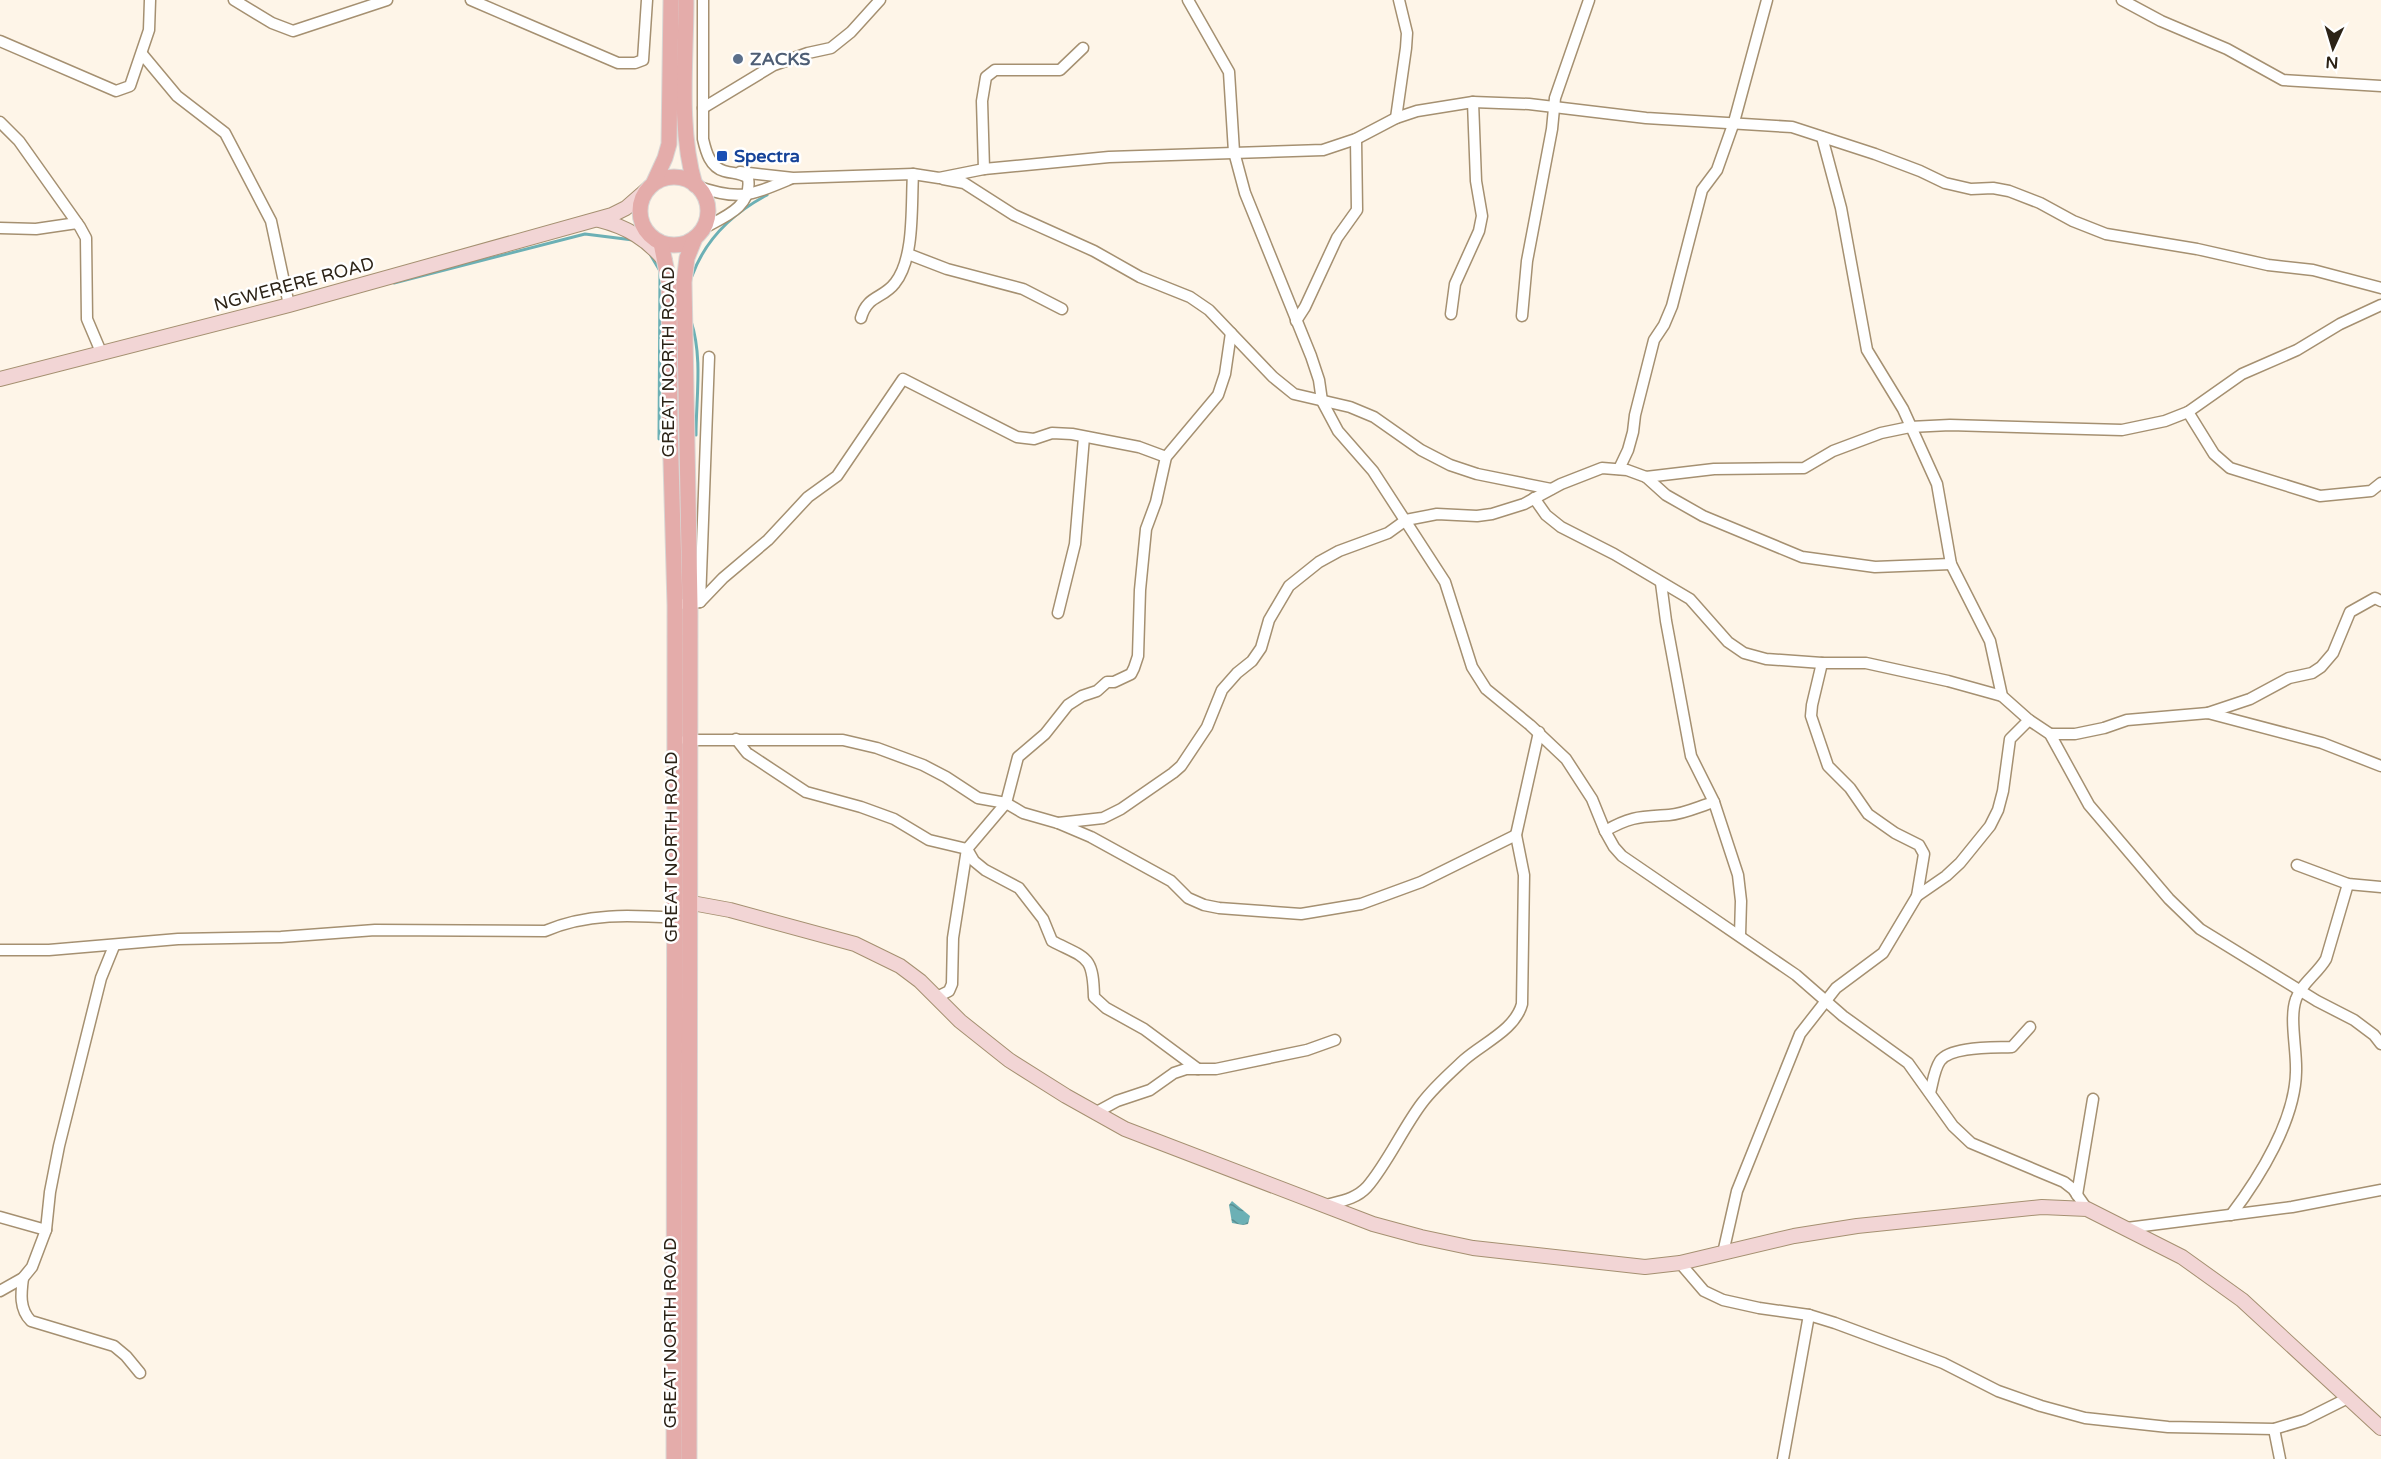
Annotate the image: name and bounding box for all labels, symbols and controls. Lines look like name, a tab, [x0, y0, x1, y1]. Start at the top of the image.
north arrow	[2303, 18, 2363, 78]
place label: ZACKS	[750, 48, 810, 70]
marker: ZACKS	[731, 52, 745, 66]
text: N	[2325, 52, 2339, 72]
place label: Spectra	[734, 145, 800, 167]
marker: Spectra	[715, 149, 729, 163]
street label: NGWERERE ROAD	[211, 252, 377, 316]
street label: GREAT NORTH ROAD	[657, 266, 679, 458]
street label: GREAT NORTH ROAD	[660, 751, 682, 943]
street label: GREAT NORTH ROAD	[659, 1237, 681, 1429]

